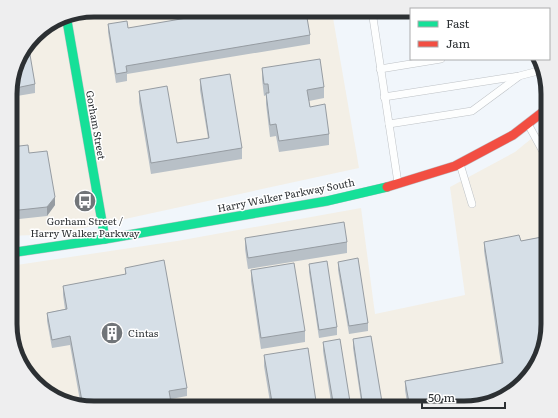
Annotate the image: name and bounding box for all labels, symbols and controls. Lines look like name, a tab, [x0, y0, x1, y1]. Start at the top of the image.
legend	[410, 8, 550, 60]
text: Fast	[446, 14, 470, 32]
text: Jam	[446, 34, 471, 52]
street label: Gorham Street	[83, 89, 110, 161]
street label: Harry Walker Parkway South	[216, 174, 356, 215]
bus stop icon: Gorham Street / Harry Walker Parkway	[72, 188, 98, 214]
place label: Gorham Street / Harry Walker Parkway	[30, 213, 140, 240]
building icon: Cintas	[99, 320, 125, 346]
place label: Cintas	[128, 325, 159, 340]
scale bar	[422, 384, 505, 410]
text: 50 m	[428, 388, 455, 406]

